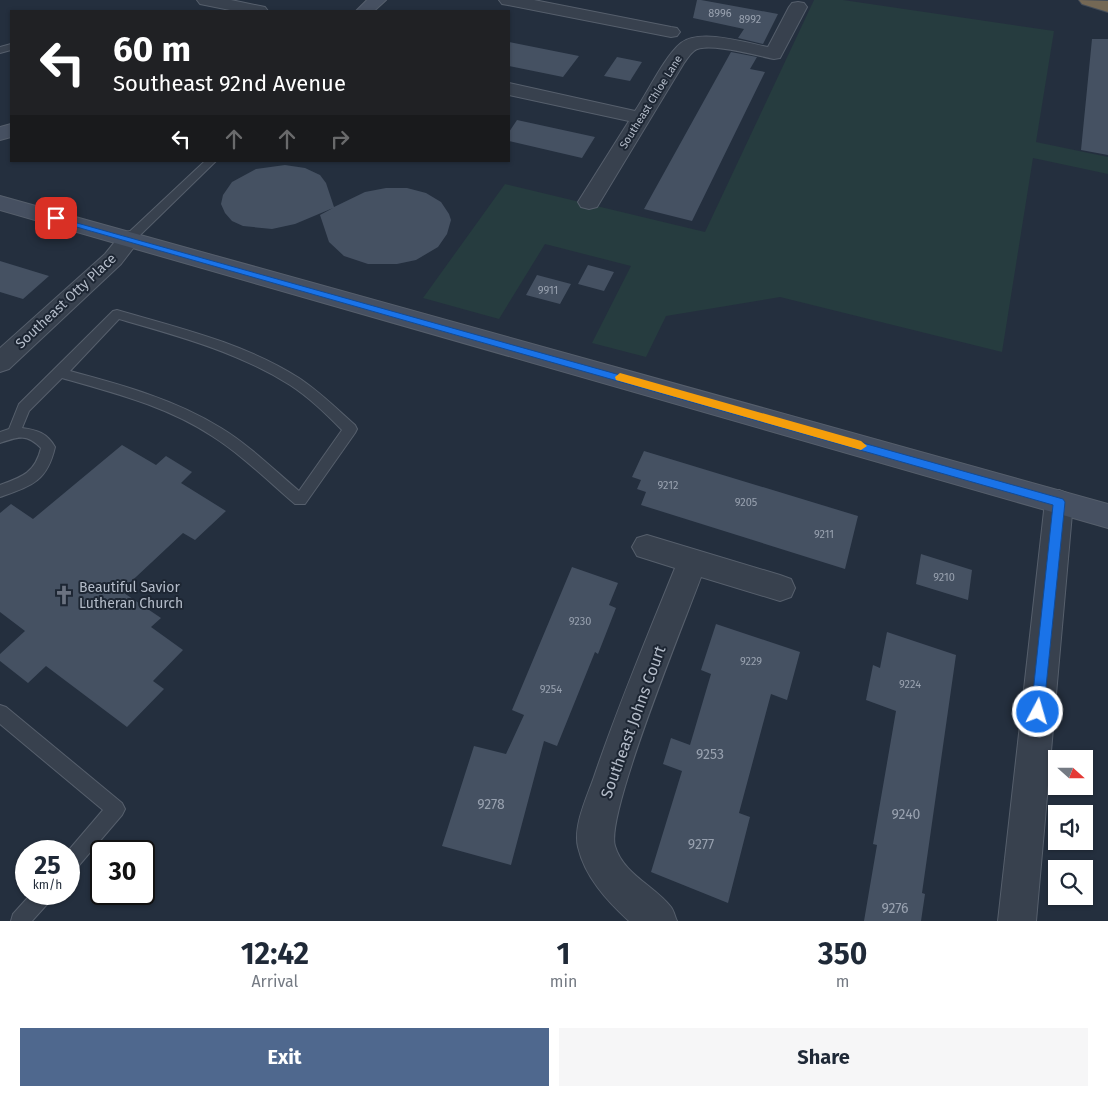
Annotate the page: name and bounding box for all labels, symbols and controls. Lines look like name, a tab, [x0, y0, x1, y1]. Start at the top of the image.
house number: 8996	[708, 7, 732, 20]
house number: 8992	[739, 13, 761, 26]
text: 60 m	[113, 28, 191, 70]
icon: left	[30, 30, 95, 95]
street label: Southeast Chloe Lane	[617, 53, 685, 151]
text: Southeast 92nd Avenue	[113, 70, 346, 97]
icon: left	[167, 125, 195, 153]
icon: ahead	[220, 125, 248, 153]
icon: ahead	[273, 125, 301, 153]
icon: right	[326, 125, 354, 153]
pin	[35, 197, 77, 239]
icon: arrive	[42, 204, 70, 232]
street label: Southeast Otty Place	[12, 250, 120, 352]
house number: 9911	[538, 284, 558, 297]
house number: 9212	[658, 479, 678, 492]
house number: 9205	[735, 496, 758, 509]
house number: 9211	[814, 528, 834, 541]
house number: 9210	[933, 571, 955, 584]
place label: Beautiful Savior Lutheran Church	[79, 579, 183, 612]
church icon: Beautiful Savior Lutheran Church	[53, 584, 75, 606]
house number: 9230	[569, 615, 591, 628]
street label: Southeast Johns Court	[597, 643, 670, 801]
house number: 9229	[740, 655, 762, 668]
house number: 9224	[899, 678, 921, 691]
house number: 9254	[540, 683, 562, 696]
position arrow	[1011, 685, 1063, 737]
house number: 9253	[696, 746, 724, 763]
north arrow	[1048, 750, 1092, 795]
map controls	[1048, 750, 1093, 905]
house number: 9278	[477, 796, 505, 813]
button: sound	[1048, 805, 1093, 850]
house number: 9240	[892, 806, 921, 823]
house number: 9277	[688, 836, 714, 853]
speed limit sign: 30	[90, 840, 155, 905]
text: 25	[34, 851, 61, 881]
button: search	[1048, 860, 1093, 905]
text: km/h	[33, 878, 62, 892]
house number: 9276	[881, 900, 909, 917]
text: 12:42	[241, 936, 309, 972]
text: 1	[557, 936, 571, 972]
text: 350	[818, 936, 867, 972]
text: Arrival	[251, 972, 298, 991]
text: min	[550, 972, 577, 991]
text: m	[836, 972, 850, 991]
button: Exit	[20, 1028, 549, 1086]
button: Share	[559, 1028, 1088, 1086]

